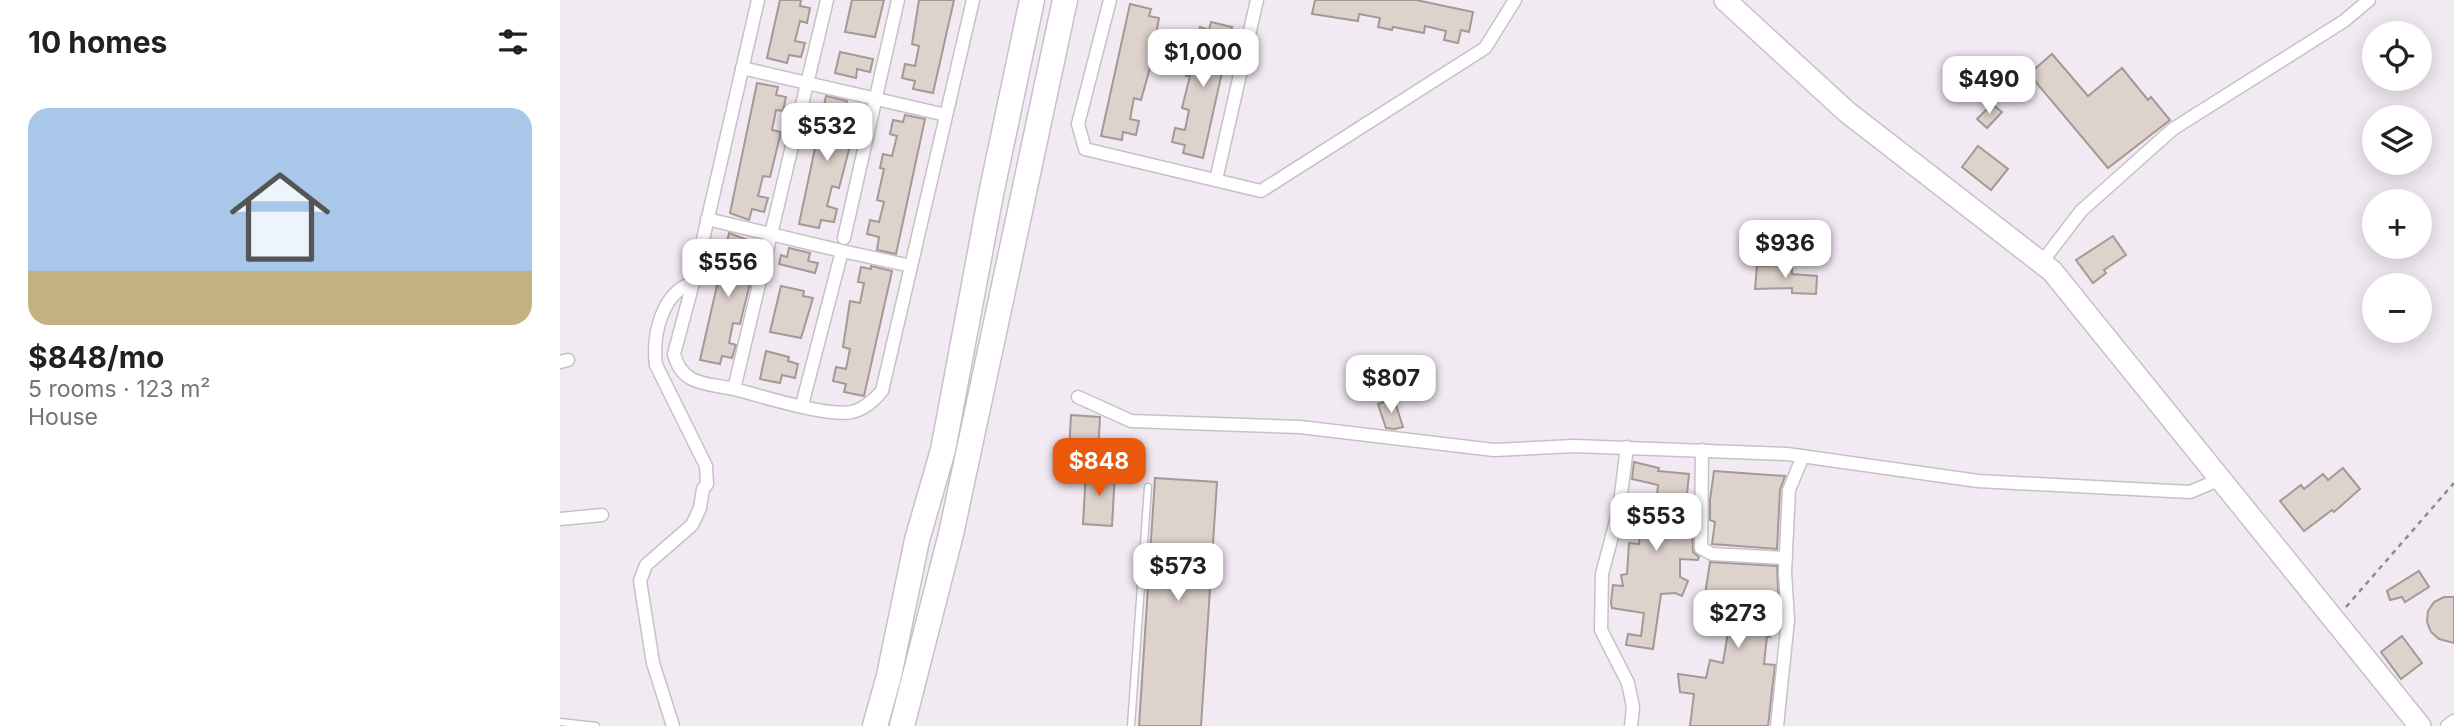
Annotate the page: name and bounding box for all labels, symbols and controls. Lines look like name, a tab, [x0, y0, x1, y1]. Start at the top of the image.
map controls	[2362, 21, 2432, 343]
button: locate	[2362, 21, 2432, 91]
icon: filters	[494, 23, 532, 61]
text: 10 homes	[28, 24, 167, 60]
pin: $1,000	[1146, 29, 1260, 89]
text: $1,000	[1164, 38, 1242, 66]
pin: $490	[1948, 57, 2030, 116]
text: $490	[1958, 65, 2020, 93]
pin: $532	[786, 104, 868, 163]
button: layers	[2362, 105, 2432, 175]
text: $532	[797, 112, 857, 140]
icon: home	[217, 154, 343, 280]
button: +	[2362, 189, 2432, 259]
pin: $936	[1744, 220, 1826, 280]
text: $936	[1755, 229, 1815, 257]
pin: $556	[687, 240, 769, 299]
text: $556	[698, 248, 758, 276]
button: −	[2362, 273, 2432, 343]
text: $848/mo	[28, 339, 164, 375]
pin: $807	[1350, 356, 1432, 415]
text: $807	[1362, 364, 1420, 392]
text: 5 rooms · 123 m²	[28, 375, 211, 403]
text: House	[28, 403, 98, 431]
pin: $848	[1058, 438, 1140, 498]
text: $848	[1069, 447, 1129, 475]
pin: $553	[1615, 494, 1697, 553]
text: $553	[1626, 502, 1686, 530]
pin: $573	[1137, 544, 1219, 603]
text: $573	[1149, 552, 1207, 580]
pin: $273	[1697, 590, 1779, 650]
text: $273	[1709, 599, 1767, 627]

